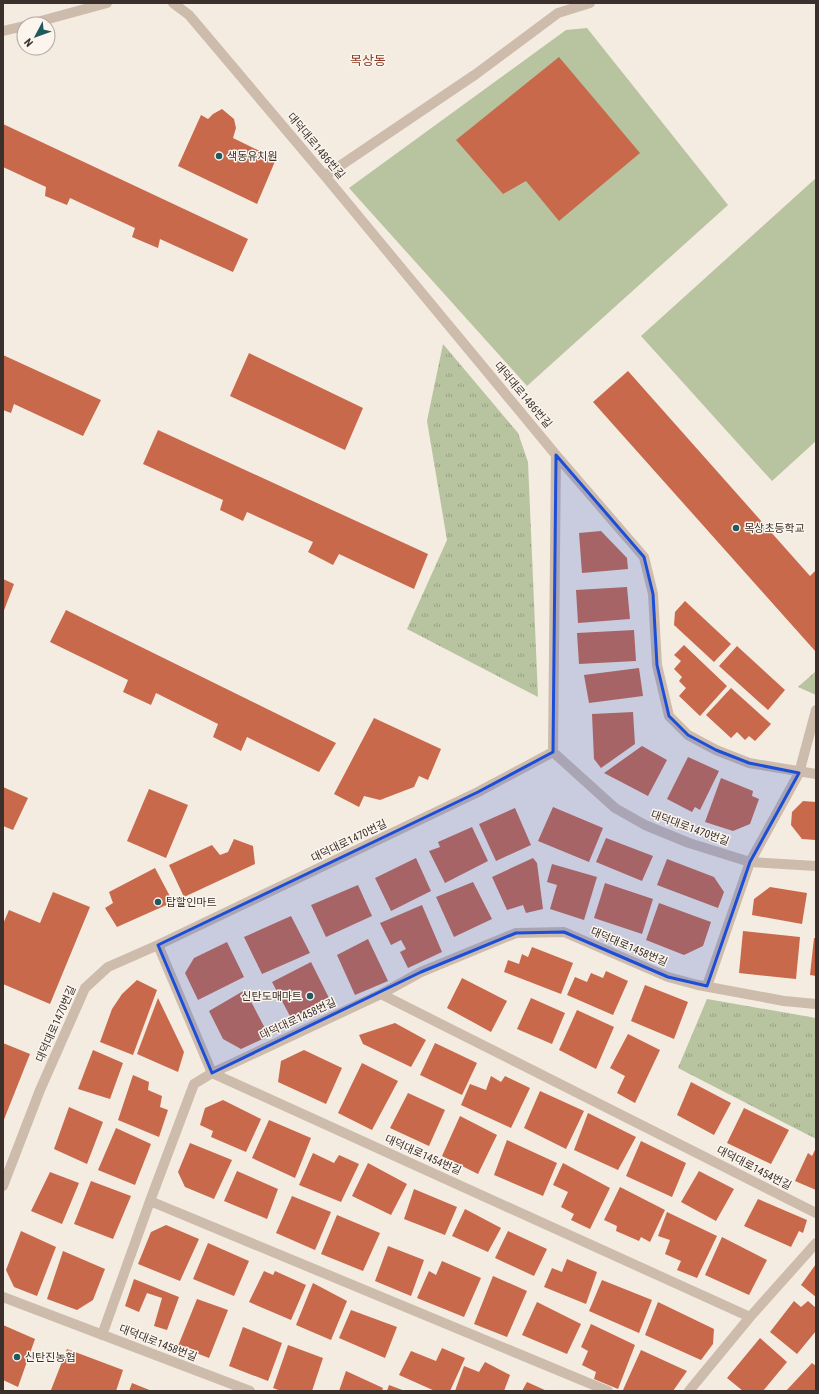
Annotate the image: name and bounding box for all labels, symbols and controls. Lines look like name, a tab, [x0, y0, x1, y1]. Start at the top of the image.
north arrow	[16, 16, 56, 56]
text: N	[22, 35, 36, 49]
district label: 목상동	[350, 53, 386, 68]
street label: 대덕대로1486번길	[285, 110, 347, 182]
place label: 색동유치원	[227, 150, 278, 163]
marker: 색동유치원	[214, 151, 224, 161]
street label: 대덕대로1486번길	[492, 359, 554, 431]
place label: 목상초등학교	[744, 522, 805, 535]
marker: 목상초등학교	[731, 523, 741, 533]
street label: 대덕대로1470번길	[649, 808, 731, 848]
street label: 대덕대로1470번길	[309, 817, 389, 865]
place label: 탑할인마트	[166, 896, 217, 909]
marker: 탑할인마트	[153, 897, 163, 907]
street label: 대덕대로1458번길	[589, 925, 669, 969]
street label: 대덕대로1470번길	[33, 984, 79, 1064]
place label: 신탄도매마트	[241, 990, 302, 1003]
marker: 신탄도매마트	[305, 991, 315, 1001]
street label: 대덕대로1458번길	[258, 996, 338, 1042]
street label: 대덕대로1454번길	[383, 1132, 463, 1178]
street label: 대덕대로1454번길	[714, 1143, 794, 1193]
street label: 대덕대로1458번길	[117, 1322, 199, 1364]
place label: 신탄진농협	[25, 1351, 76, 1364]
marker: 신탄진농협	[12, 1352, 22, 1362]

